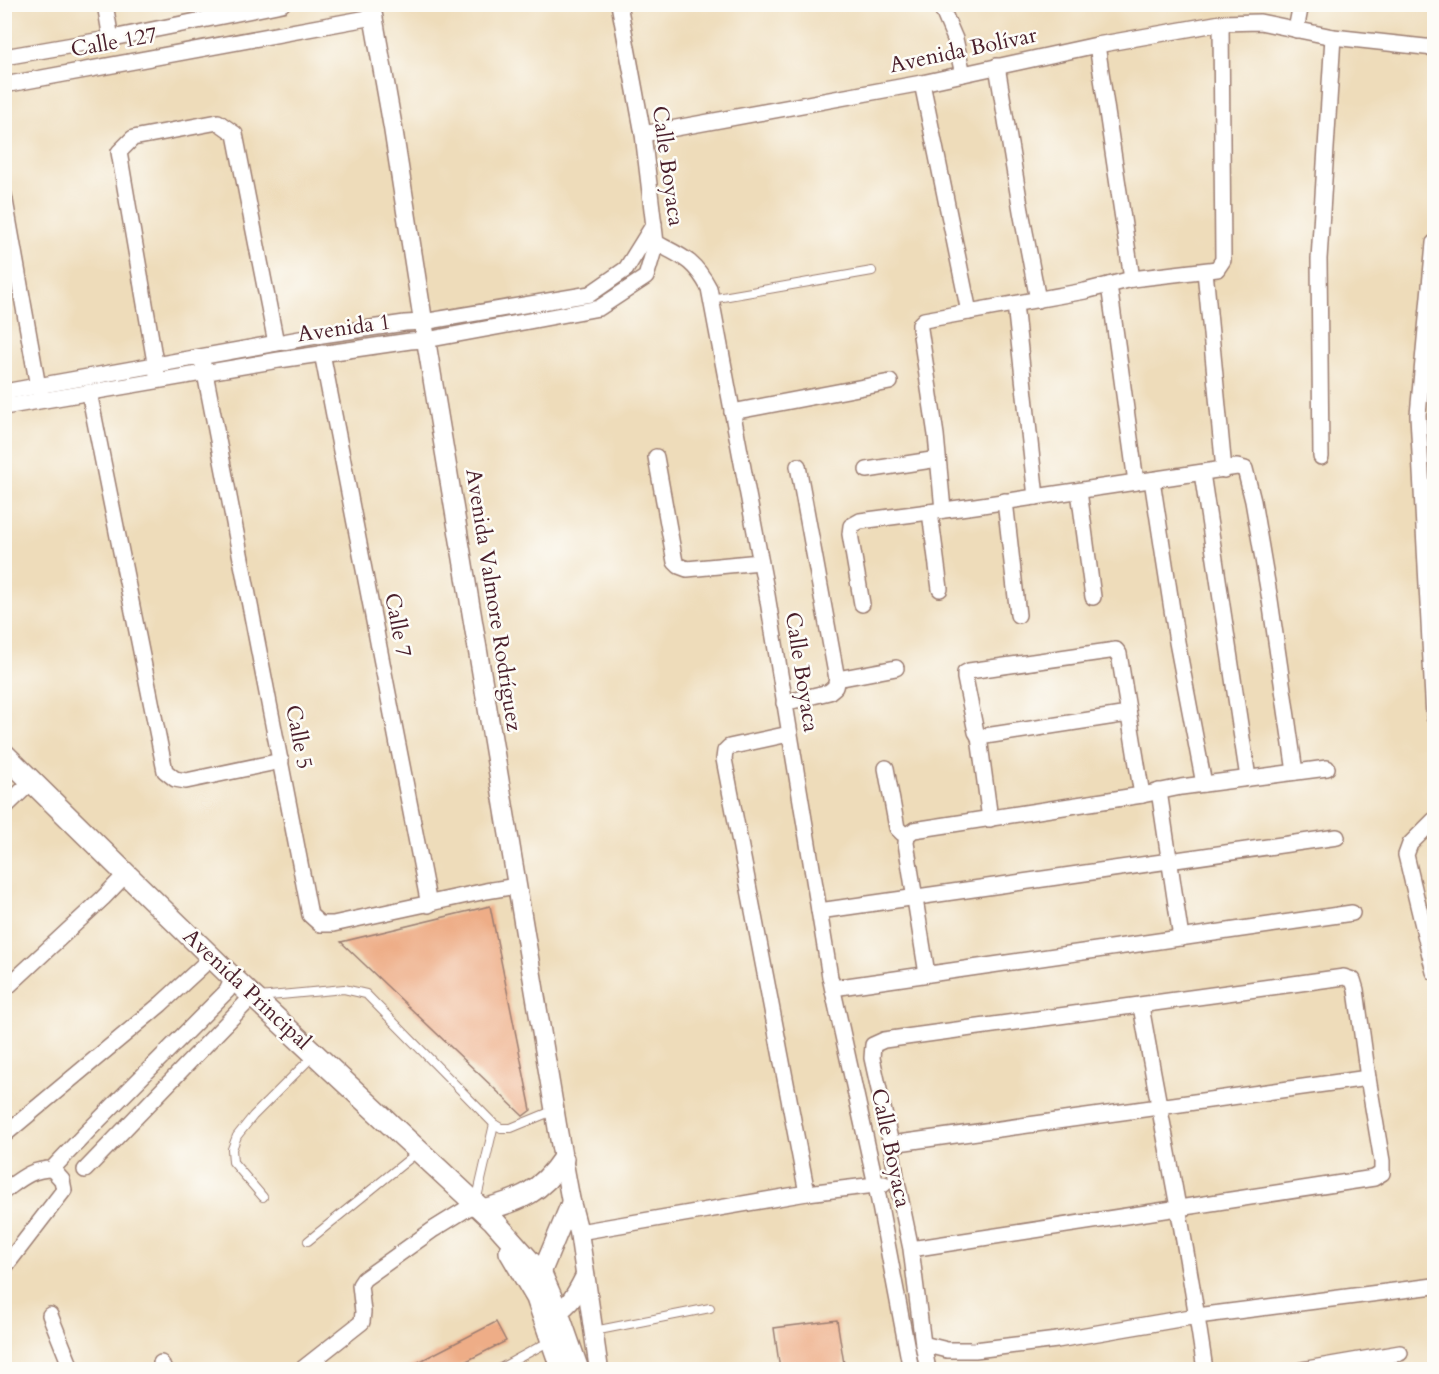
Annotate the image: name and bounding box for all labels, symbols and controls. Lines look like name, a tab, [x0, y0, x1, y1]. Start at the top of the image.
street label: Calle 127	[68, 20, 160, 64]
street label: Avenida Bolívar	[887, 20, 1040, 80]
street label: Calle Boyaca	[645, 104, 691, 228]
street label: Avenida 1	[295, 307, 393, 349]
street label: Avenida Valmore Rodríguez	[458, 467, 530, 734]
street label: Calle 7	[377, 590, 419, 660]
street label: Calle Boyaca	[778, 610, 826, 735]
street label: Calle 5	[278, 702, 320, 772]
street label: Avenida Principal	[176, 922, 318, 1057]
street label: Calle Boyaca	[864, 1086, 918, 1211]

